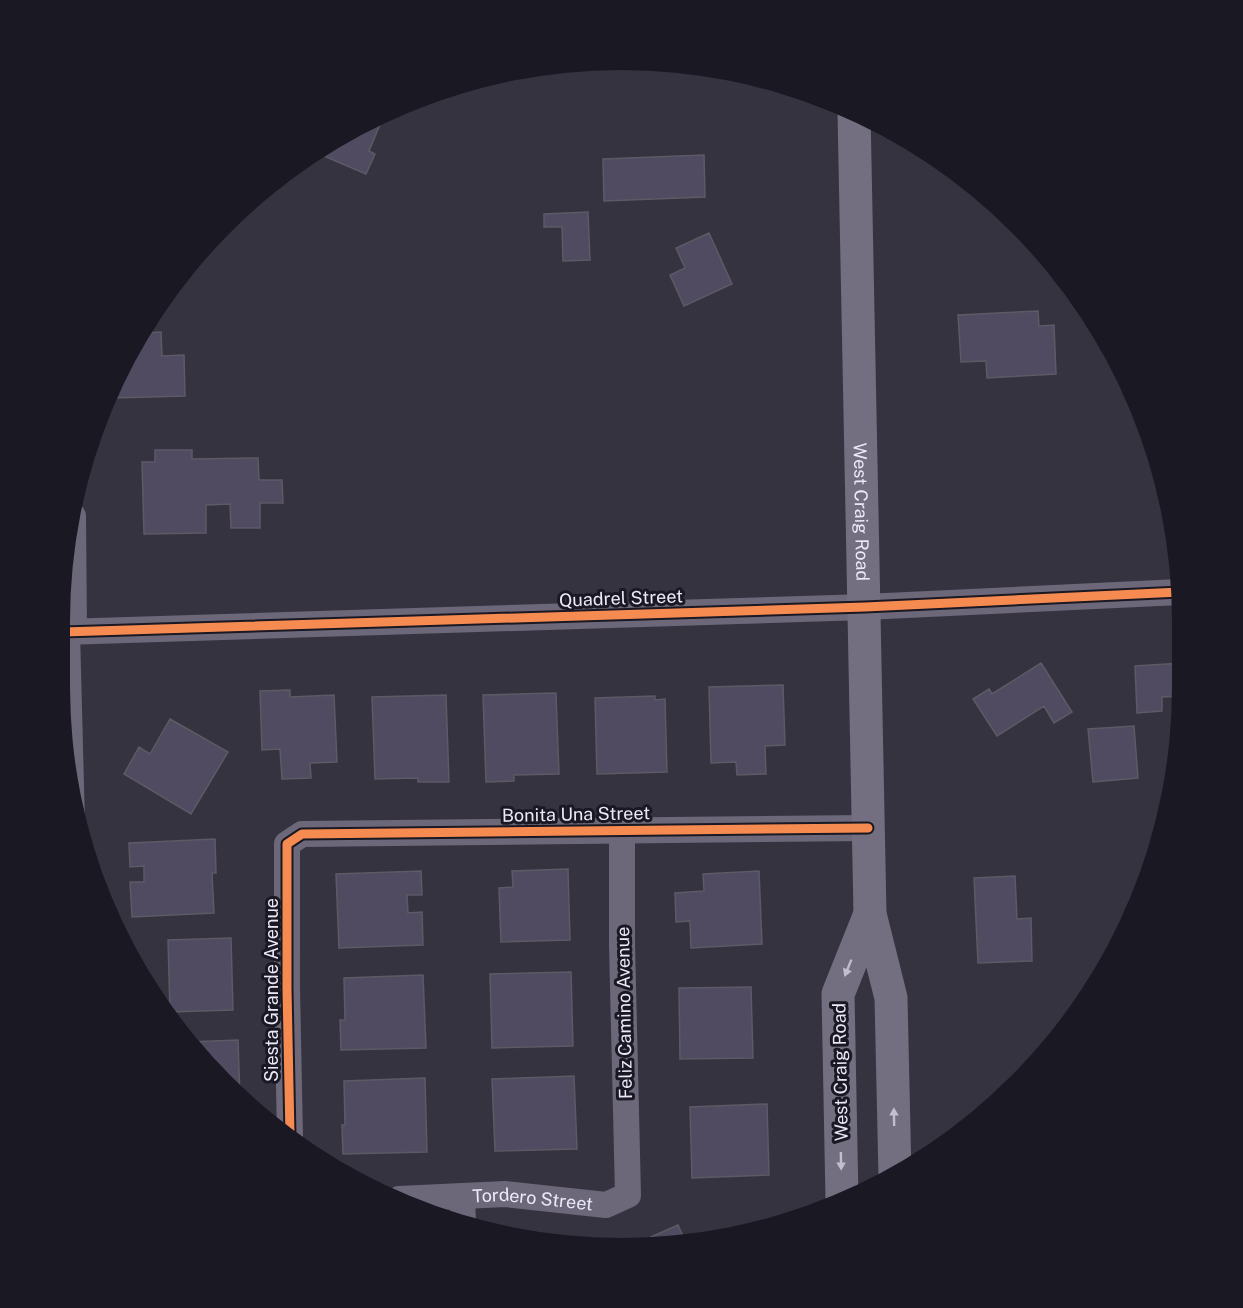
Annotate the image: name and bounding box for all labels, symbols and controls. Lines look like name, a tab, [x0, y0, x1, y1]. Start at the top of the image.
street label: West Craig Road	[850, 442, 874, 581]
street label: Quadrel Street	[559, 585, 683, 611]
street label: Bonita Una Street	[502, 802, 650, 826]
street label: Siesta Grande Avenue	[261, 898, 282, 1082]
street label: Feliz Camino Avenue	[612, 927, 636, 1099]
one-way arrow	[843, 960, 853, 978]
street label: West Craig Road	[828, 1003, 852, 1141]
one-way arrow	[889, 1108, 899, 1127]
one-way arrow	[837, 1152, 846, 1171]
street label: Tordero Street	[472, 1183, 594, 1214]

